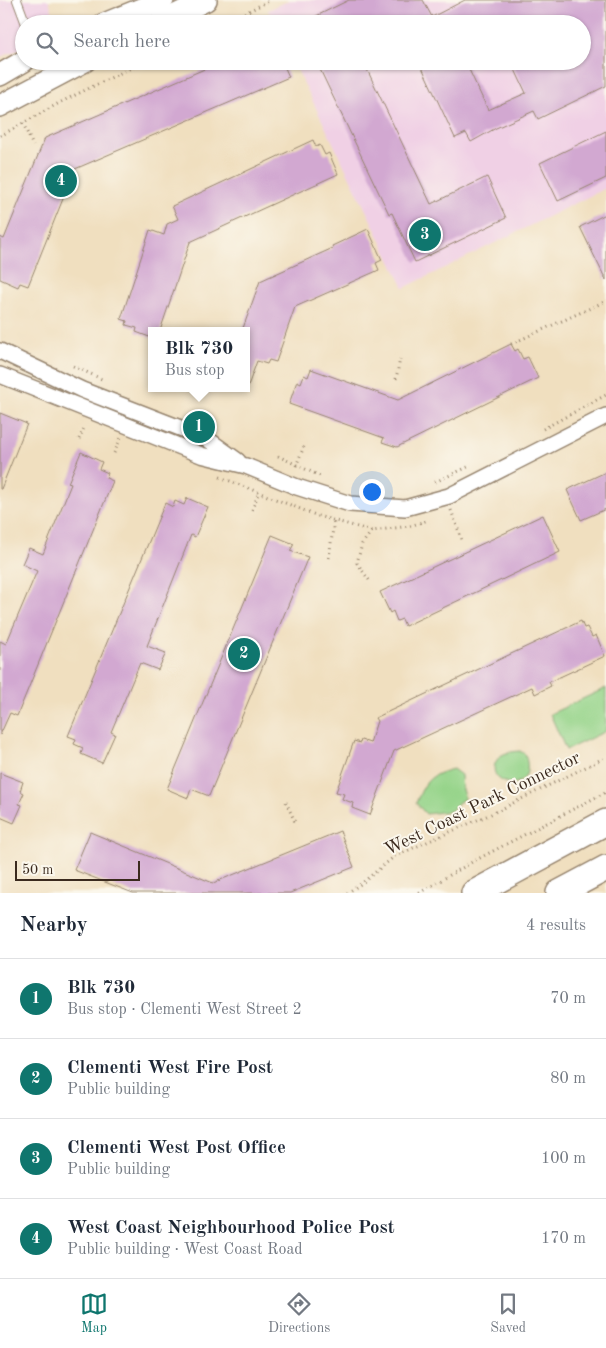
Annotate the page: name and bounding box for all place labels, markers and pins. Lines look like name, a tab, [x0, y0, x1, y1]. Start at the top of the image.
pin: 4	[45, 162, 77, 200]
pin: 3	[409, 216, 441, 254]
pin: 1	[183, 408, 215, 446]
pin: 2	[228, 635, 260, 673]

